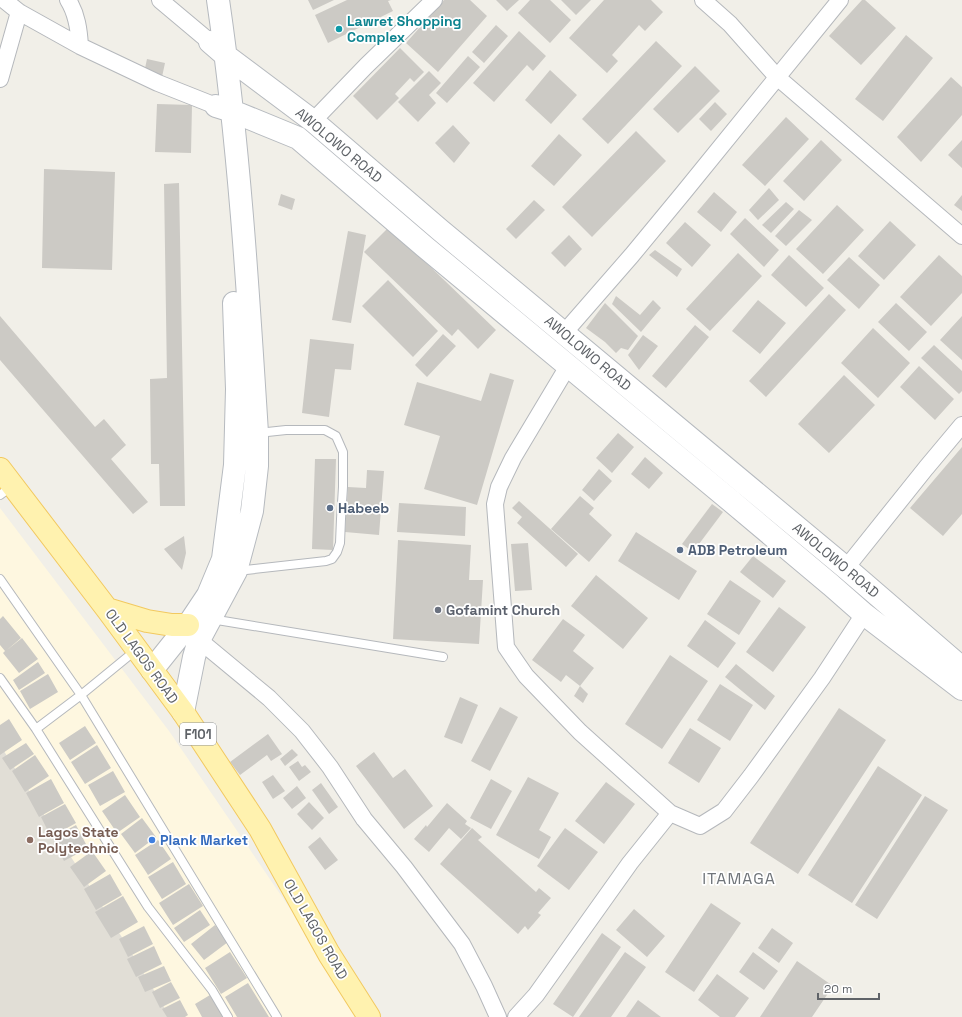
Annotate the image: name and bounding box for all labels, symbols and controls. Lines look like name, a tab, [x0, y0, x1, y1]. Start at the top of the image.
place label: Lawret Shopping Complex	[347, 12, 462, 46]
marker: Lawret Shopping Complex	[334, 24, 344, 34]
street label: AWOLOWO ROAD	[292, 103, 386, 187]
street label: AWOLOWO ROAD	[541, 311, 635, 395]
place label: Habeeb	[338, 499, 389, 517]
marker: Habeeb	[325, 503, 335, 513]
street label: AWOLOWO ROAD	[789, 518, 883, 602]
place label: ADB Petroleum	[688, 541, 788, 559]
marker: ADB Petroleum	[675, 545, 685, 555]
place label: Gofamint Church	[446, 601, 560, 619]
street label: OLD LAGOS ROAD	[101, 605, 183, 707]
marker: Gofamint Church	[433, 605, 443, 615]
road number: F101	[180, 723, 216, 745]
place label: Lagos State Polytechnic	[38, 823, 119, 857]
place label: Plank Market	[160, 831, 248, 849]
marker: Lagos State Polytechnic	[25, 835, 35, 845]
marker: Plank Market	[147, 835, 157, 845]
district label: ITAMAGA	[702, 868, 776, 889]
street label: OLD LAGOS ROAD	[280, 875, 352, 983]
scale bar	[818, 975, 879, 1001]
text: 20 m	[824, 981, 852, 997]

